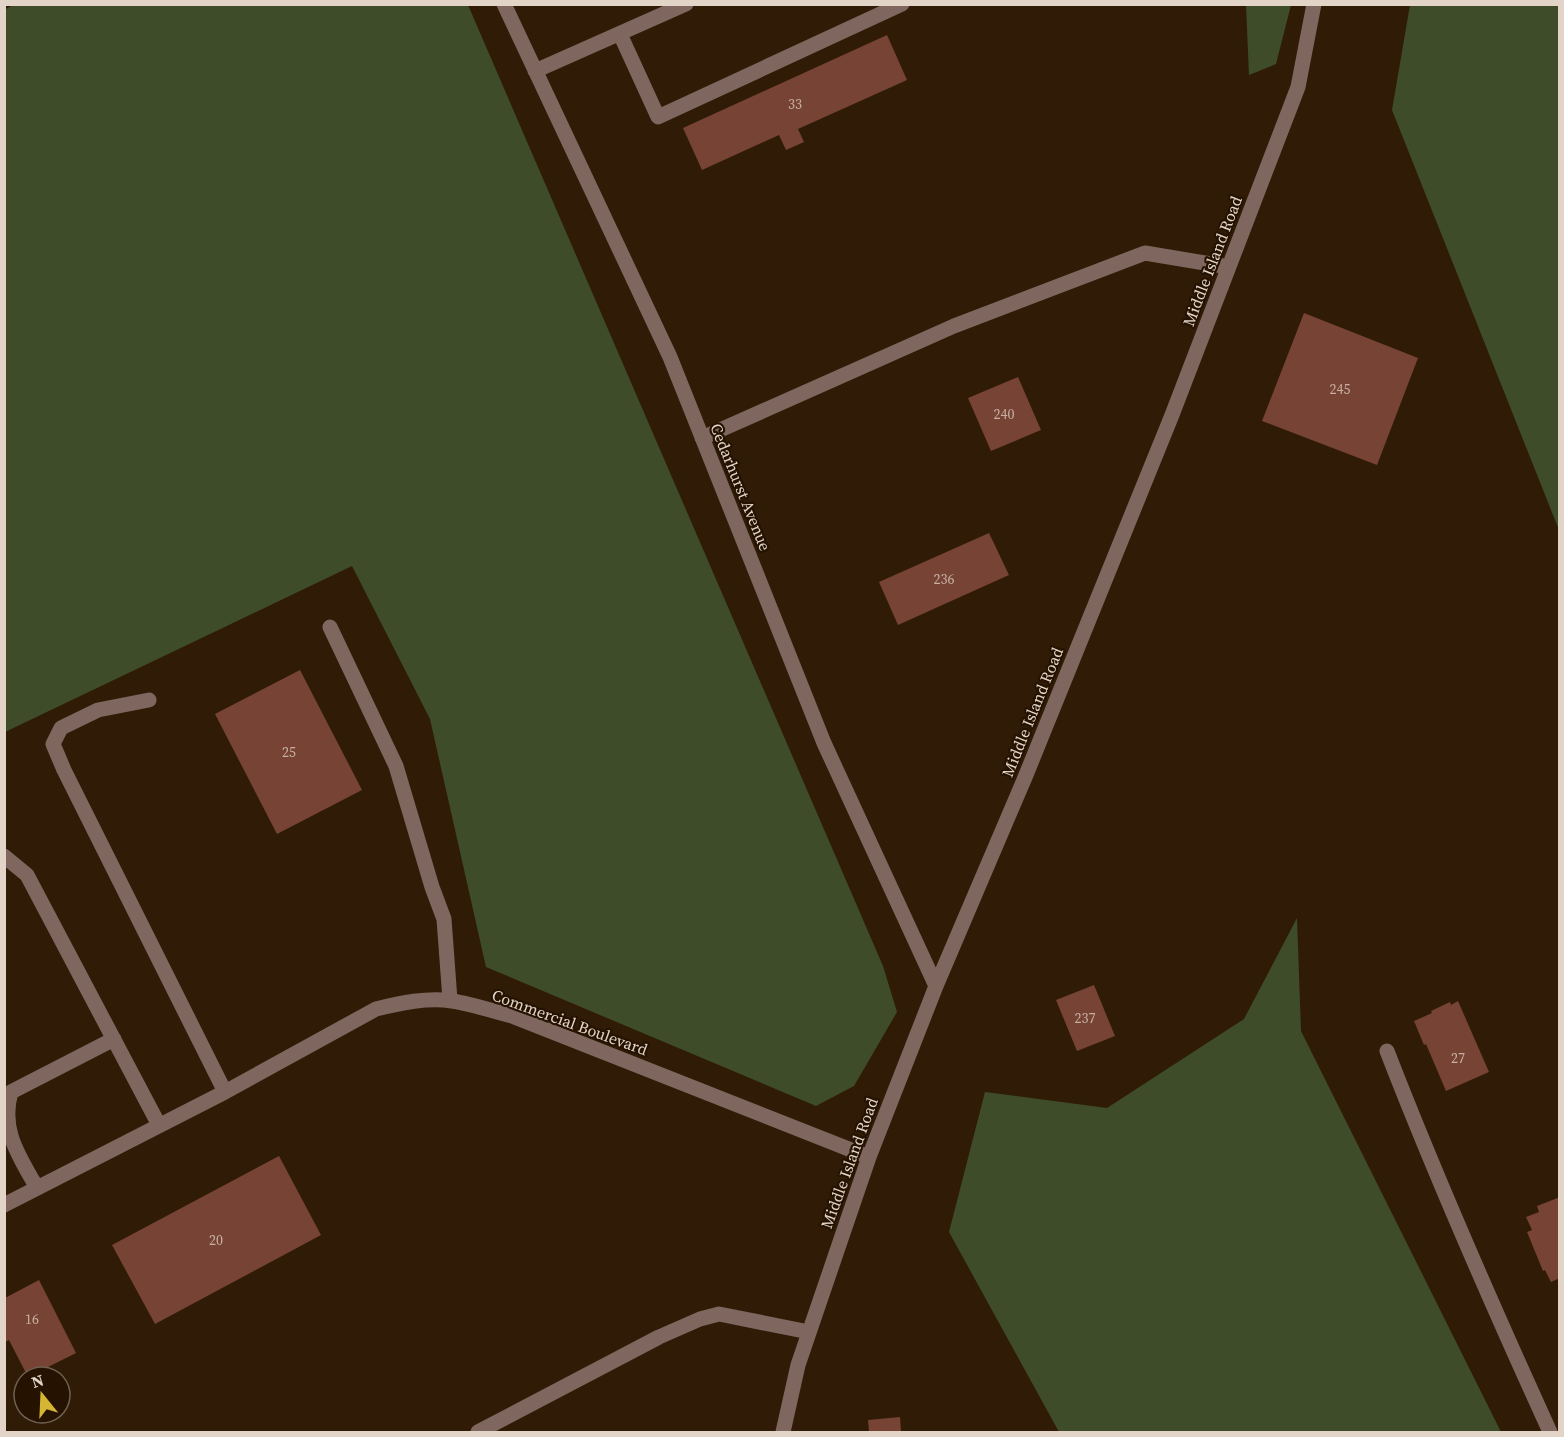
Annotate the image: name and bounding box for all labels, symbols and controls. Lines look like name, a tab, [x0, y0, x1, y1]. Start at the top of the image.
house number: 33	[788, 94, 802, 114]
street label: Middle Island Road	[1177, 193, 1247, 329]
house number: 245	[1330, 379, 1351, 399]
house number: 240	[994, 404, 1015, 424]
street label: Cedarhurst Avenue	[705, 420, 777, 554]
house number: 236	[934, 569, 955, 589]
street label: Middle Island Road	[996, 644, 1068, 780]
house number: 25	[282, 742, 296, 762]
street label: Commercial Boulevard	[489, 984, 651, 1060]
house number: 237	[1075, 1008, 1096, 1028]
house number: 27	[1451, 1048, 1465, 1068]
street label: Middle Island Road	[815, 1094, 883, 1232]
house number: 20	[209, 1230, 223, 1250]
house number: 16	[25, 1309, 39, 1329]
north arrow	[12, 1365, 72, 1425]
text: N	[28, 1368, 47, 1393]

